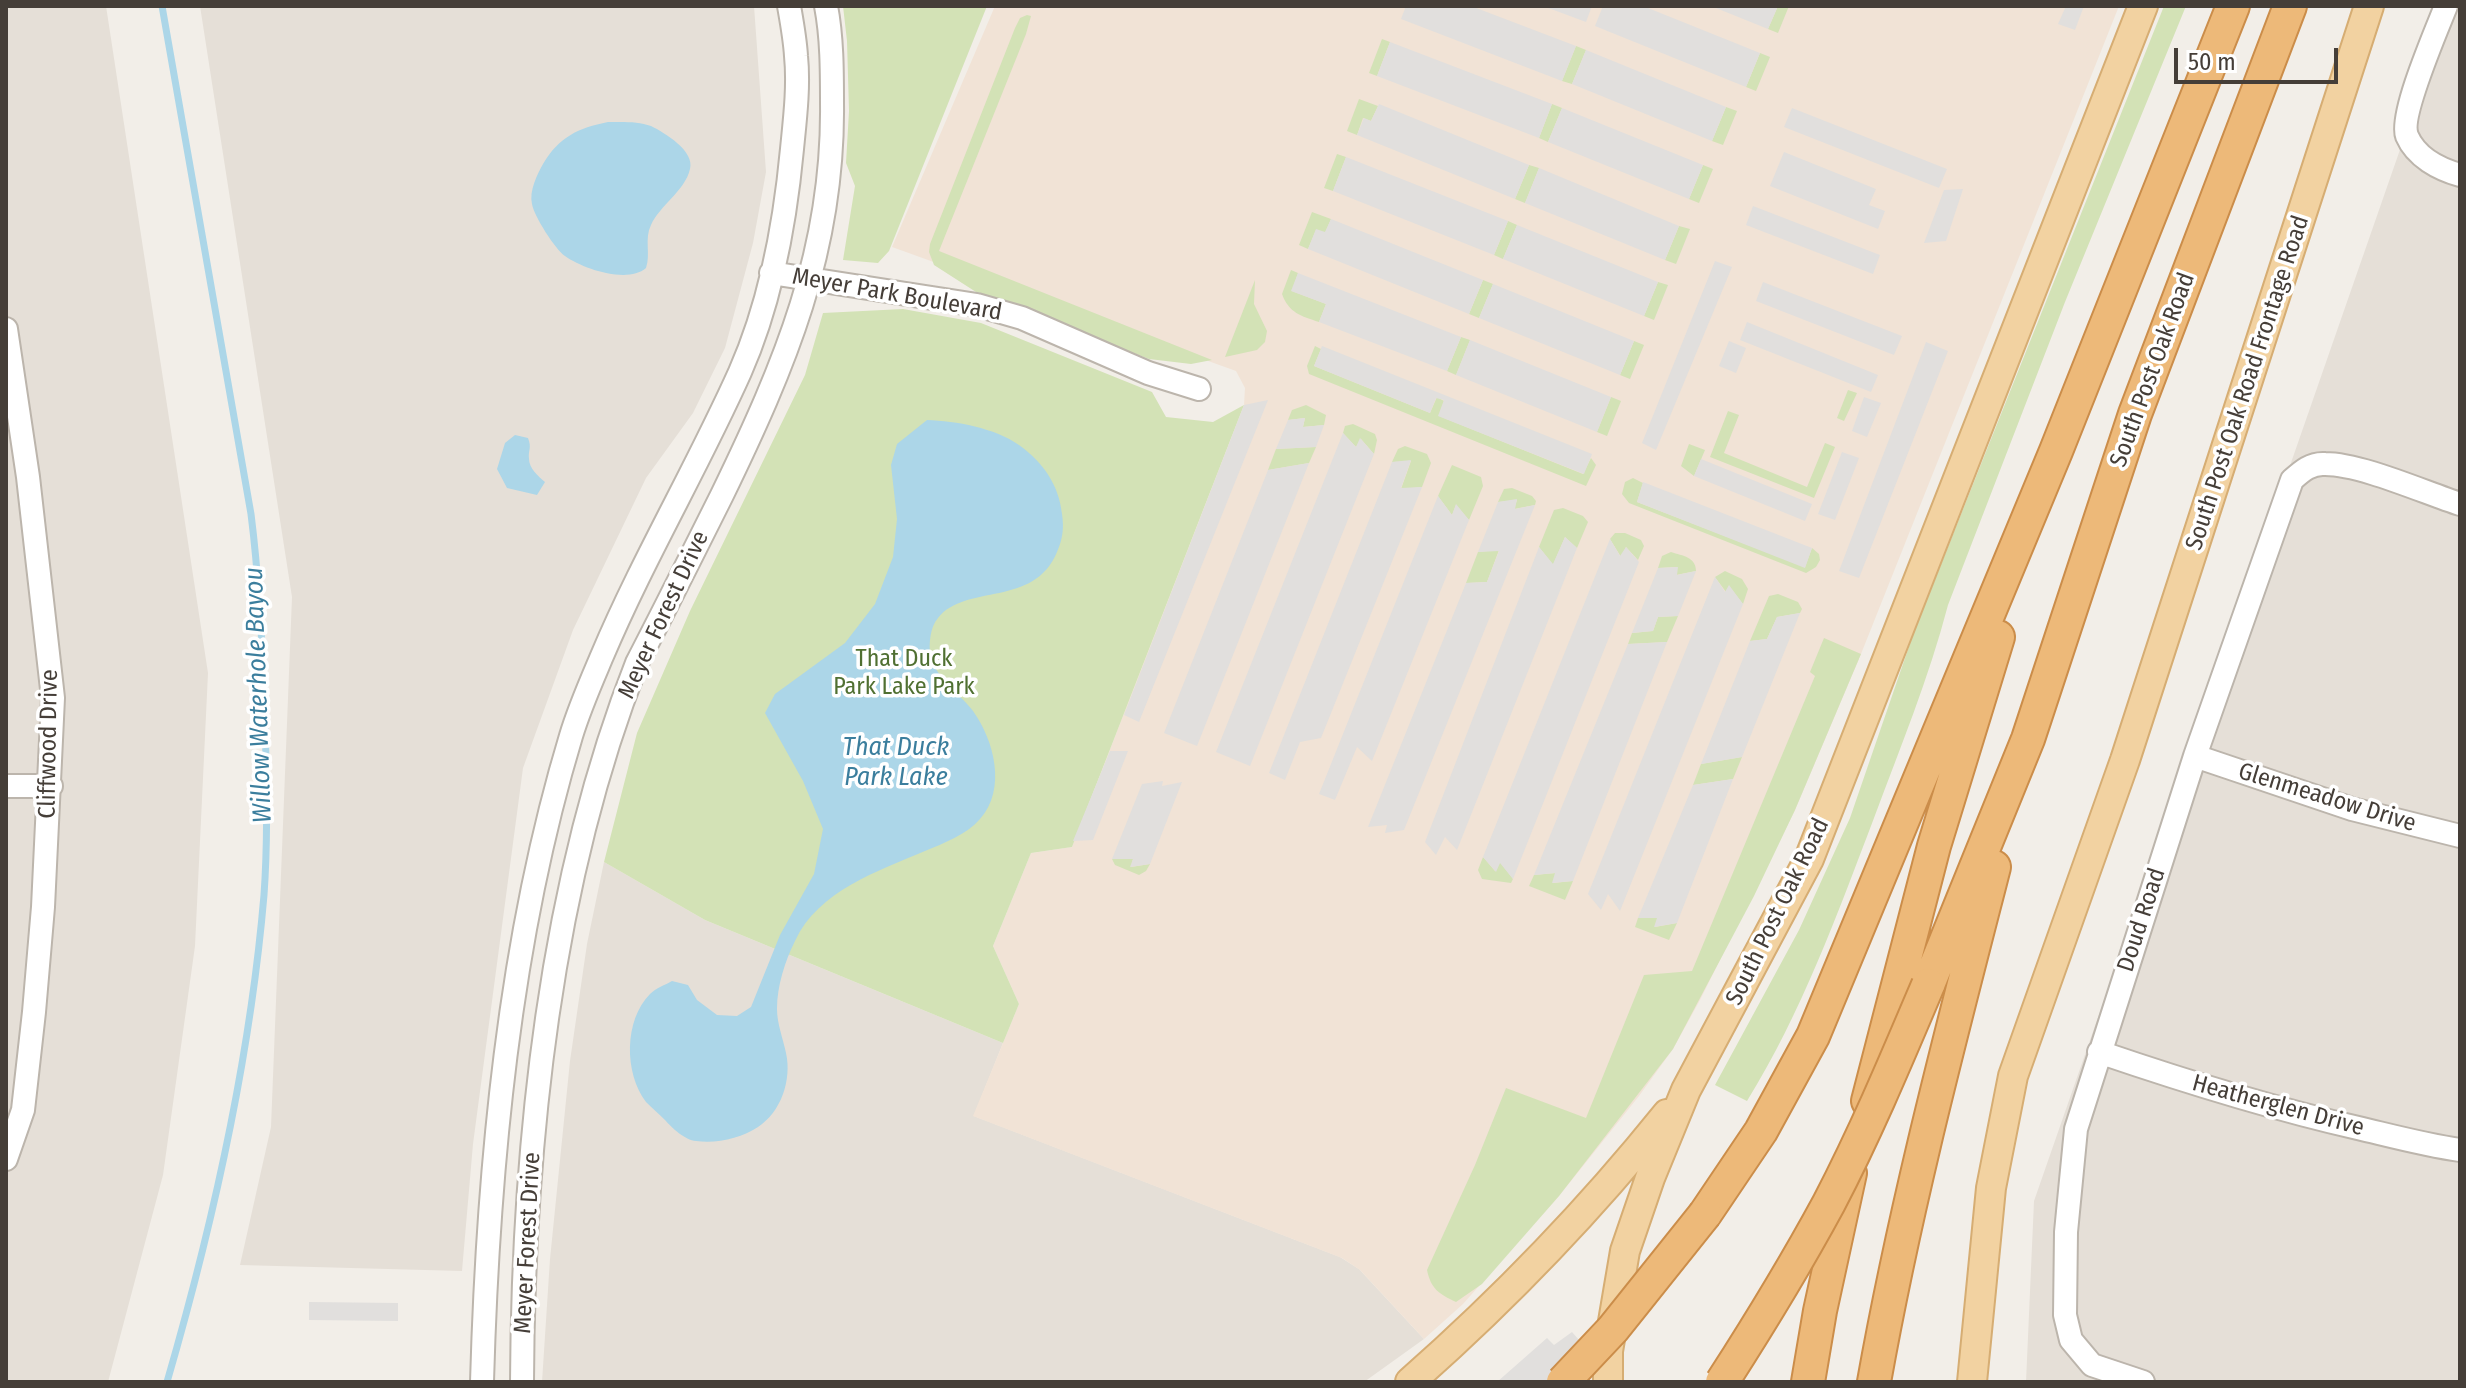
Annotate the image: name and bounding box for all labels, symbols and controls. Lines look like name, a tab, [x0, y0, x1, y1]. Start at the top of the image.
scale bar	[2178, 32, 2342, 82]
text: 50 m	[2188, 48, 2236, 76]
street label: South Post Oak Road Frontage Road	[2180, 212, 2316, 554]
street label: Meyer Park Boulevard	[790, 262, 1004, 328]
street label: South Post Oak Road	[2104, 269, 2202, 471]
street label: Meyer Forest Drive	[613, 527, 715, 703]
water label: Willow Waterhole Bayou	[239, 567, 279, 823]
park label: That Duck Park Lake Park	[833, 645, 975, 701]
street label: Cliffwood Drive	[33, 669, 65, 819]
water label: That Duck Park Lake	[843, 732, 949, 794]
street label: Glenmeadow Drive	[2235, 757, 2419, 839]
street label: South Post Oak Road	[1720, 814, 1836, 1010]
street label: Doud Road	[2112, 864, 2172, 976]
street label: Heatherglen Drive	[2189, 1069, 2367, 1143]
street label: Meyer Forest Drive	[509, 1152, 547, 1334]

